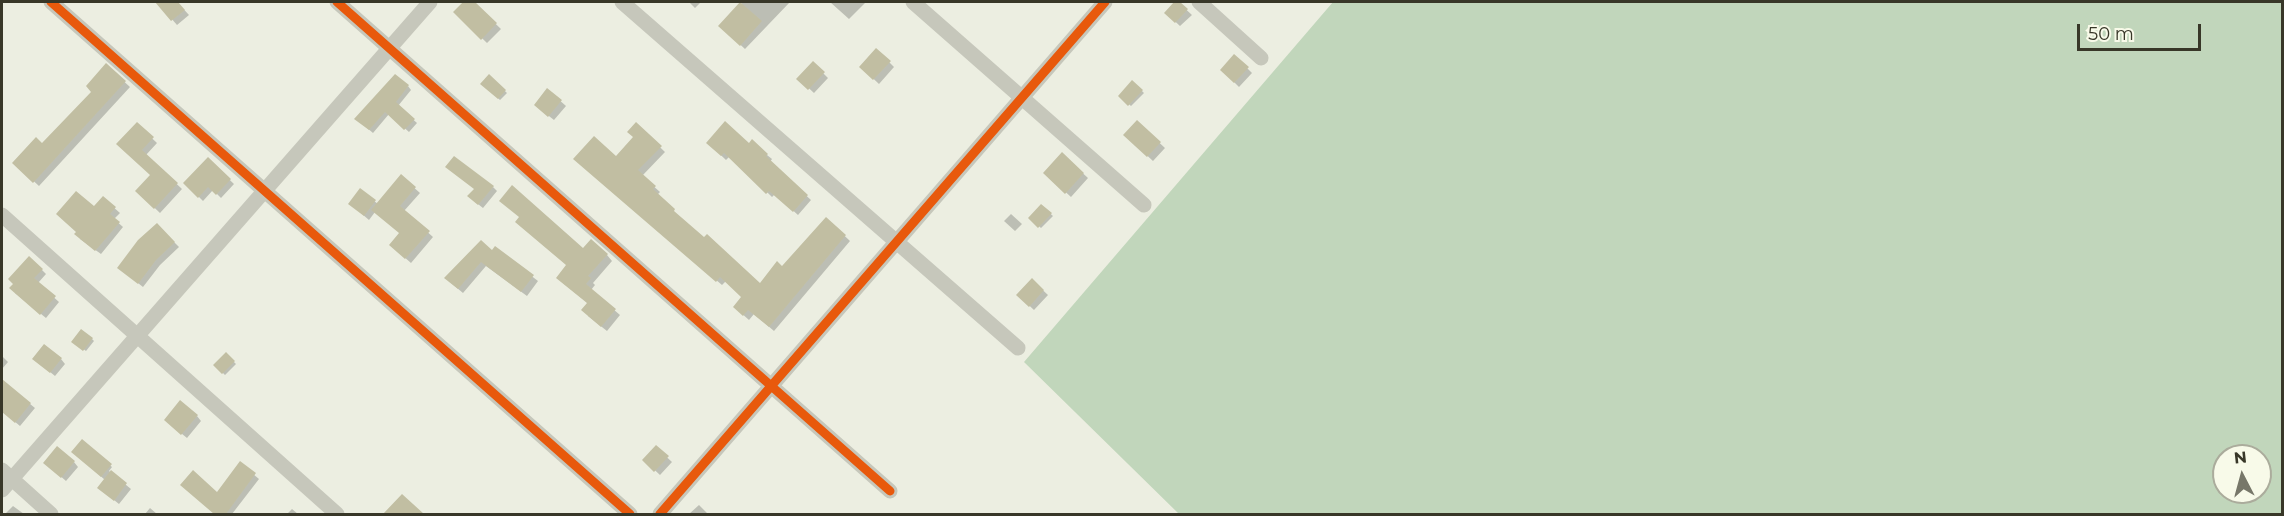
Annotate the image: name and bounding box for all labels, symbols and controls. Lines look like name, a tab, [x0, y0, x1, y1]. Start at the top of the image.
scale bar	[2080, 12, 2204, 50]
text: 50 m	[2088, 23, 2134, 45]
north arrow	[2212, 444, 2272, 504]
text: N	[2233, 447, 2248, 468]

